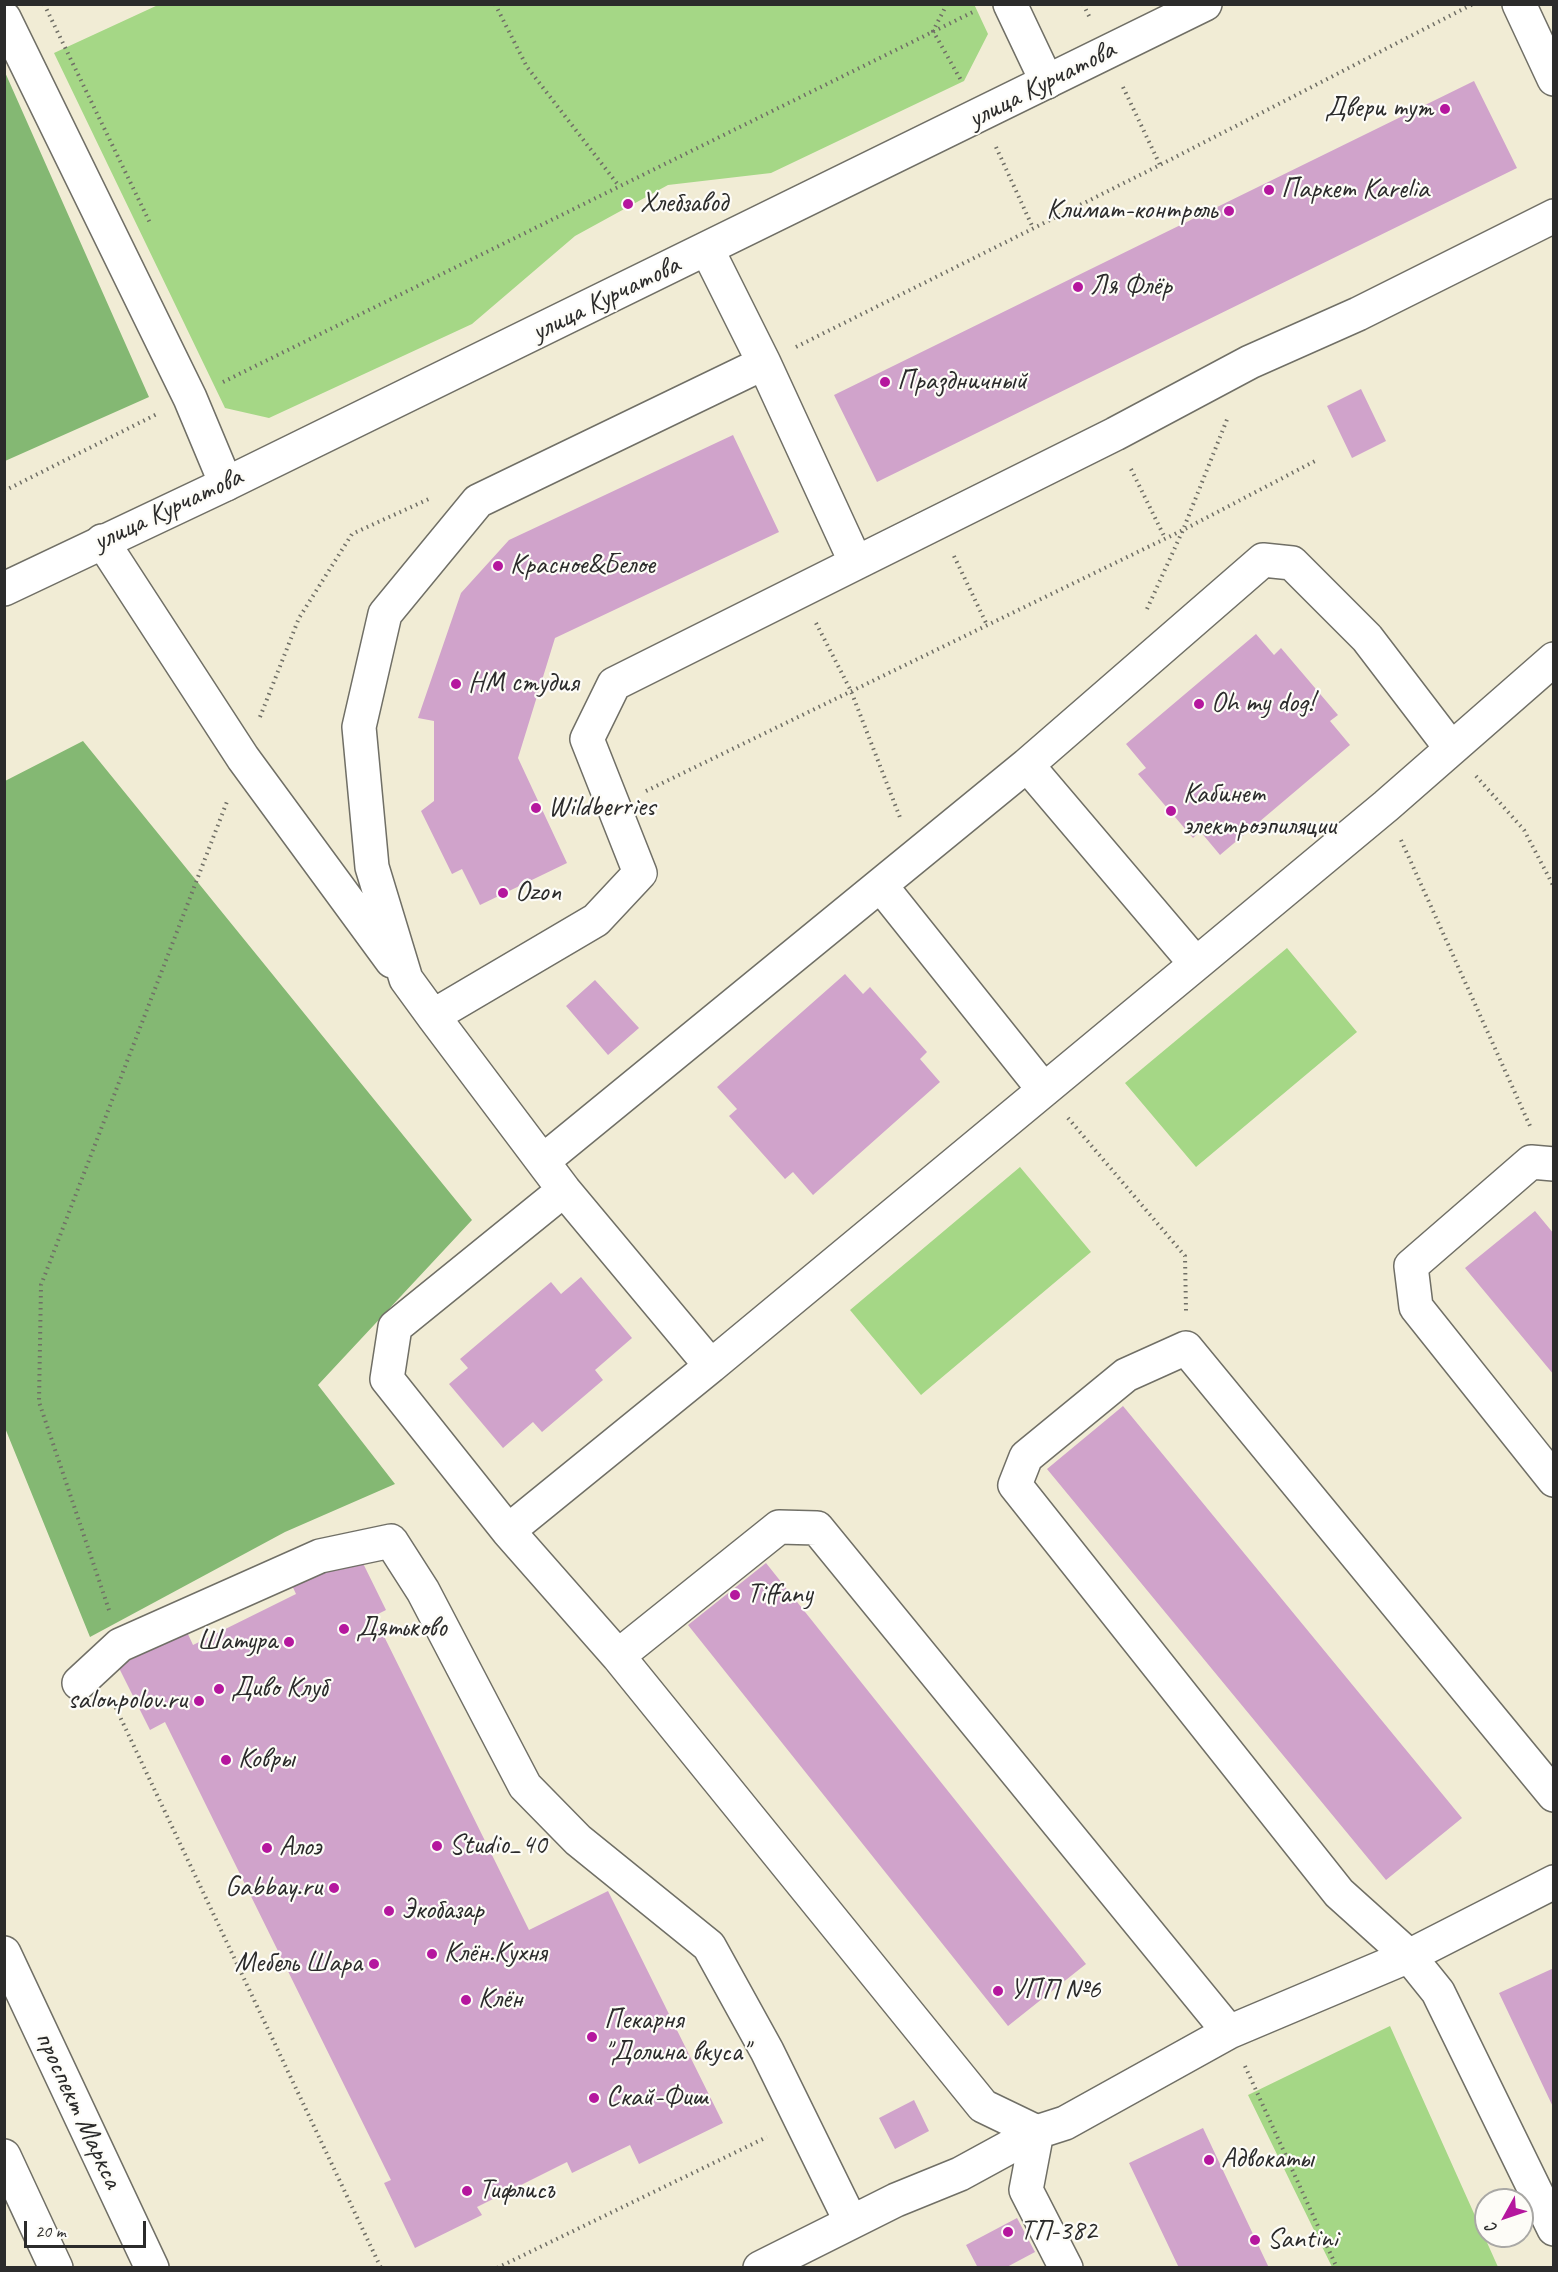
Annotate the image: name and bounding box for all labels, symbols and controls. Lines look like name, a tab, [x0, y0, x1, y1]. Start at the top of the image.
street label: улица Курчатова	[963, 34, 1121, 136]
place label: Двери тут	[1325, 92, 1433, 126]
marker: Двери тут	[1438, 102, 1452, 116]
place label: Паркет Karelia	[1281, 173, 1429, 207]
marker: Паркет Karelia	[1262, 183, 1276, 197]
place label: Хлебзавод	[640, 187, 728, 221]
place label: Климат-контроль	[1046, 194, 1217, 228]
marker: Хлебзавод	[621, 197, 635, 211]
marker: Климат-контроль	[1222, 204, 1236, 218]
street label: улица Курчатова	[526, 249, 686, 349]
place label: Ля Флёр	[1090, 270, 1172, 304]
marker: Ля Флёр	[1071, 280, 1085, 294]
place label: Праздничный	[897, 365, 1027, 399]
marker: Праздничный	[878, 375, 892, 389]
street label: улица Курчатова	[88, 461, 248, 559]
place label: Красное&Белое	[510, 549, 655, 583]
marker: Красное&Белое	[491, 559, 505, 573]
place label: HM студия	[468, 667, 579, 701]
marker: HM студия	[449, 677, 463, 691]
place label: Oh my dog!	[1211, 687, 1314, 721]
marker: Oh my dog!	[1192, 697, 1206, 711]
place label: Кабинет электроэпиляции	[1183, 778, 1336, 844]
place label: Wildberries	[548, 791, 655, 825]
marker: Wildberries	[529, 801, 543, 815]
marker: Кабинет электроэпиляции	[1164, 804, 1178, 818]
place label: Ozon	[515, 876, 561, 910]
marker: Ozon	[496, 886, 510, 900]
place label: Tiffany	[747, 1578, 812, 1612]
marker: Tiffany	[728, 1588, 742, 1602]
place label: Дятьково	[356, 1612, 447, 1646]
marker: Дятьково	[337, 1622, 351, 1636]
place label: Шатура	[197, 1625, 277, 1659]
marker: Шатура	[282, 1635, 296, 1649]
place label: Диво Клуб	[231, 1672, 327, 1706]
marker: Диво Клуб	[212, 1682, 226, 1696]
place label: salonpolov.ru	[68, 1684, 187, 1718]
marker: salonpolov.ru	[192, 1694, 206, 1708]
place label: Ковры	[238, 1743, 294, 1777]
marker: Ковры	[219, 1753, 233, 1767]
place label: Studio_40	[449, 1829, 547, 1863]
place label: Алоэ	[279, 1831, 321, 1865]
marker: Studio_40	[430, 1839, 444, 1853]
marker: Алоэ	[260, 1841, 274, 1855]
place label: Gabbay.ru	[225, 1871, 322, 1905]
marker: Gabbay.ru	[327, 1881, 341, 1895]
place label: Экобазар	[401, 1894, 483, 1928]
marker: Экобазар	[382, 1904, 396, 1918]
place label: Клён.Кухня	[444, 1937, 547, 1971]
place label: Мебель Шара	[235, 1947, 362, 1981]
marker: Клён.Кухня	[425, 1947, 439, 1961]
marker: Мебель Шара	[367, 1957, 381, 1971]
place label: УПП №6	[1010, 1974, 1100, 2008]
place label: Клён	[478, 1983, 522, 2017]
marker: УПП №6	[991, 1984, 1005, 1998]
marker: Клён	[459, 1993, 473, 2007]
place label: Пекарня "Долина вкуса"	[604, 2004, 749, 2070]
street label: проспект Маркса	[27, 2026, 129, 2194]
marker: Пекарня "Долина вкуса"	[585, 2030, 599, 2044]
place label: Скай-Фиш	[606, 2081, 708, 2115]
marker: Скай-Фиш	[587, 2091, 601, 2105]
place label: Адвокаты	[1221, 2143, 1313, 2177]
marker: Адвокаты	[1202, 2153, 1216, 2167]
place label: Тифлисъ	[479, 2174, 555, 2208]
marker: Тифлисъ	[460, 2184, 474, 2198]
north arrow	[1474, 2188, 1534, 2248]
scale bar	[27, 2209, 148, 2247]
place label: ТП-382	[1020, 2215, 1097, 2249]
text: С	[1482, 2219, 1502, 2238]
text: 20 m	[35, 2220, 66, 2242]
place label: Santini	[1267, 2223, 1338, 2257]
marker: ТП-382	[1001, 2225, 1015, 2239]
marker: Santini	[1248, 2233, 1262, 2247]

